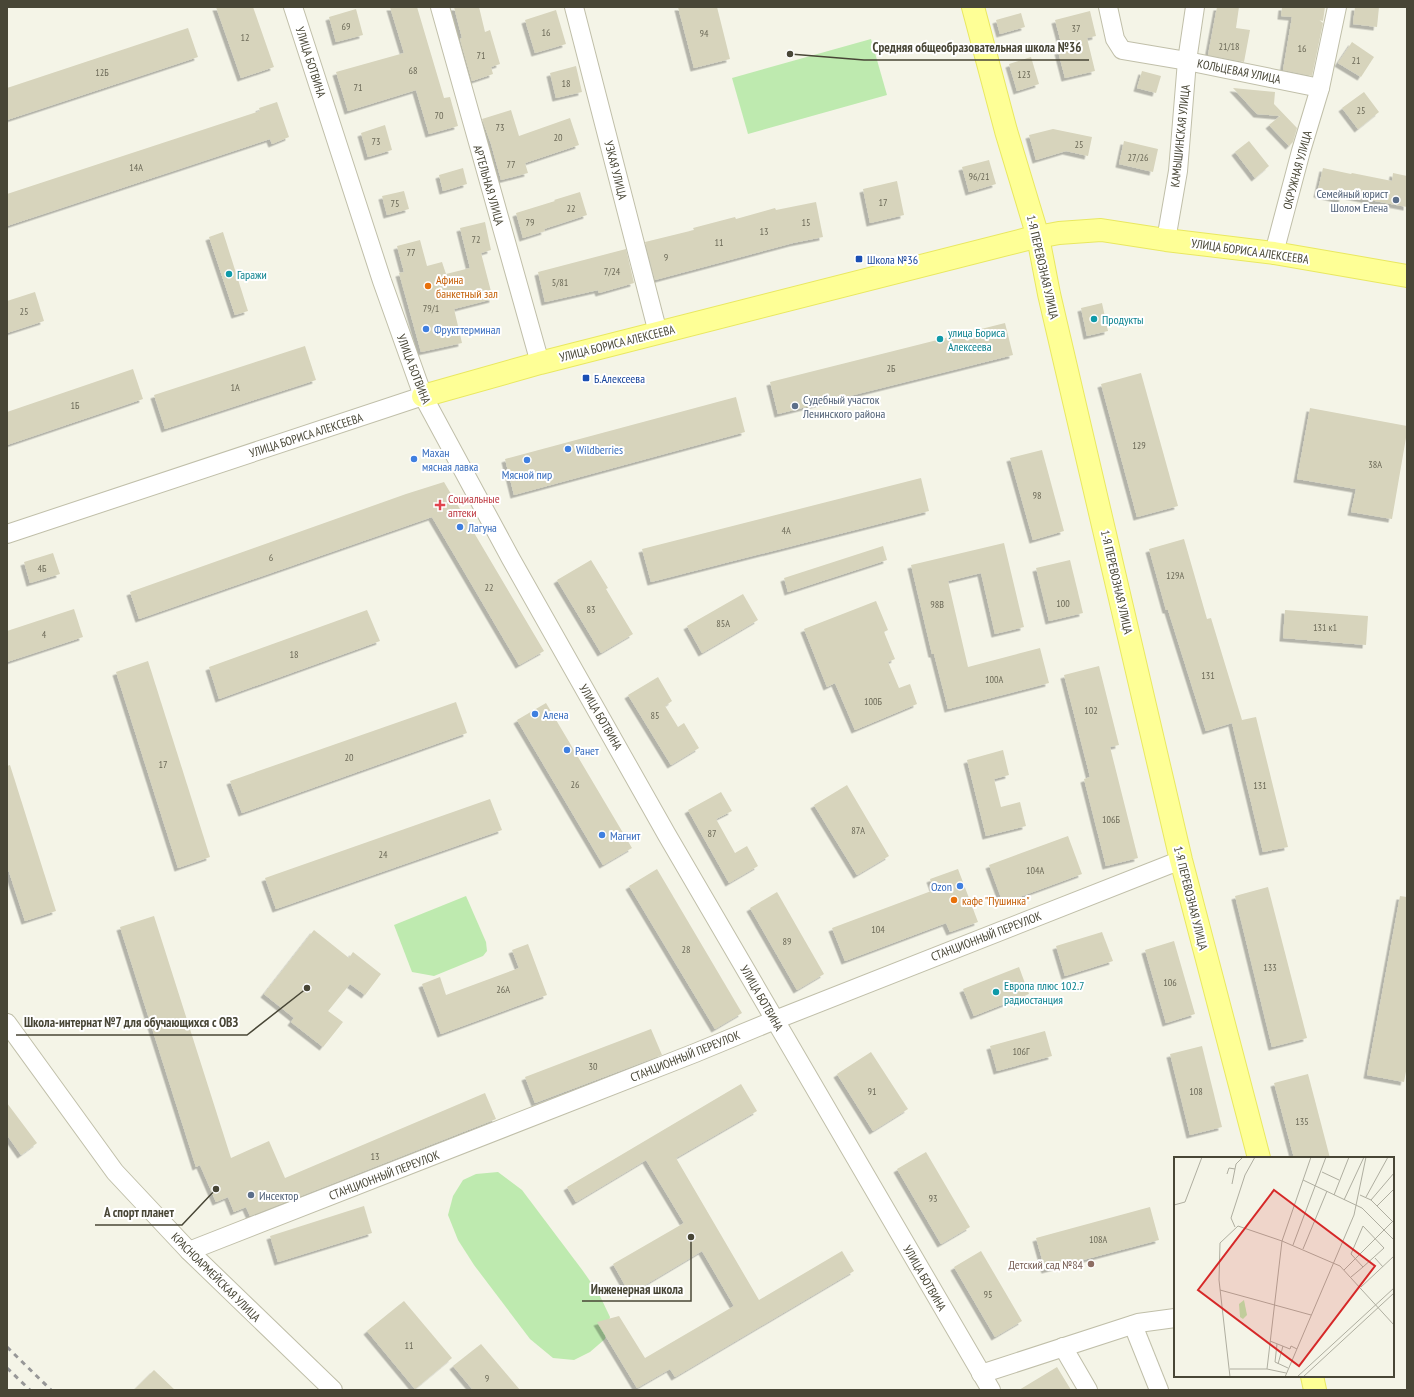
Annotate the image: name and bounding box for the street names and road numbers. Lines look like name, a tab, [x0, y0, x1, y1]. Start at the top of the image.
street label: УЛИЦА БОТВИНА	[293, 25, 330, 100]
street label: КОЛЬЦЕВАЯ УЛИЦА	[1196, 56, 1282, 87]
street label: КАМЫШИНСКАЯ УЛИЦА	[1167, 84, 1193, 188]
street label: ОКРУЖНАЯ УЛИЦА	[1279, 129, 1315, 211]
street label: УЗКАЯ УЛИЦА	[601, 139, 631, 201]
street label: АРТЕЛЬНАЯ УЛИЦА	[470, 143, 508, 227]
street label: 1-Я ПЕРЕВОЗНАЯ УЛИЦА	[1024, 213, 1062, 321]
street label: УЛИЦА БОРИСА АЛЕКСЕЕВА	[1190, 235, 1310, 267]
street label: УЛИЦА БОРИСА АЛЕКСЕЕВА	[558, 321, 677, 365]
street label: УЛИЦА БОТВИНА	[394, 332, 434, 406]
street label: УЛИЦА БОРИСА АЛЕКСЕЕВА	[247, 409, 365, 460]
street label: 1-Я ПЕРЕВОЗНАЯ УЛИЦА	[1098, 528, 1136, 636]
street label: УЛИЦА БОТВИНА	[576, 681, 626, 753]
street label: 1-Я ПЕРЕВОЗНАЯ УЛИЦА	[1171, 845, 1211, 952]
street label: СТАНЦИОННЫЙ ПЕРЕУЛОК	[929, 908, 1043, 964]
street label: УЛИЦА БОТВИНА	[737, 962, 787, 1034]
street label: СТАНЦИОННЫЙ ПЕРЕУЛОК	[628, 1027, 742, 1085]
street label: СТАНЦИОННЫЙ ПЕРЕУЛОК	[327, 1147, 441, 1203]
street label: КРАСНОАРМЕЙСКАЯ УЛИЦА	[168, 1229, 264, 1325]
street label: УЛИЦА БОТВИНА	[900, 1242, 950, 1314]

